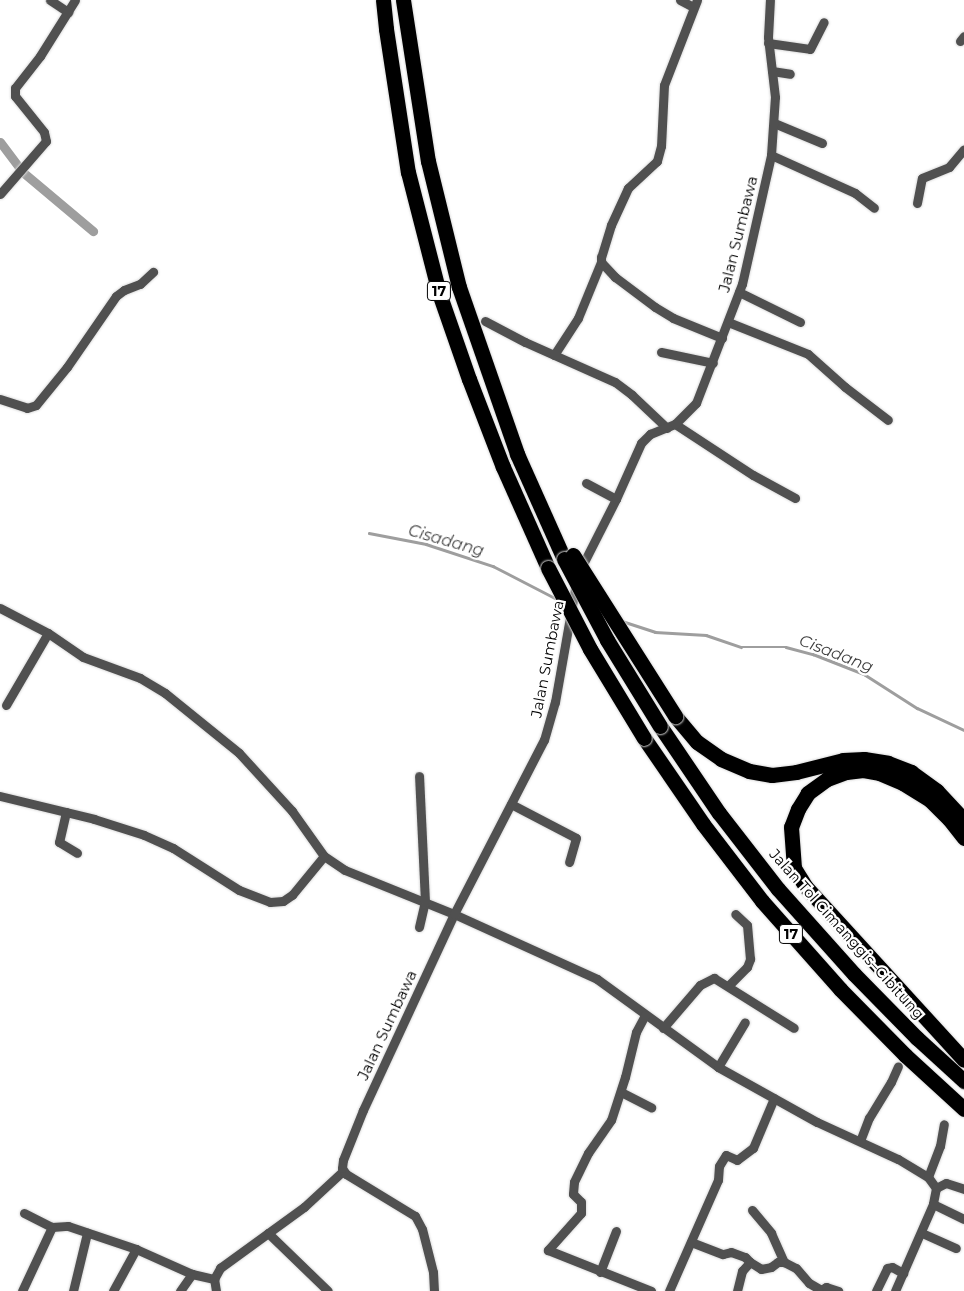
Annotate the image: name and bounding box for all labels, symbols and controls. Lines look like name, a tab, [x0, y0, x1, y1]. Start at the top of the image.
street label: Jalan Sumbawa	[715, 174, 761, 294]
road number: 17	[426, 280, 452, 302]
water label: Cisadang	[406, 521, 486, 561]
street label: Jalan Sumbawa	[527, 599, 567, 719]
water label: Cisadang	[796, 631, 876, 677]
street label: Jalan Tol Cimanggis–Cibitung	[766, 845, 928, 1023]
road number: 17	[778, 922, 804, 946]
street label: Jalan Sumbawa	[354, 967, 420, 1083]

